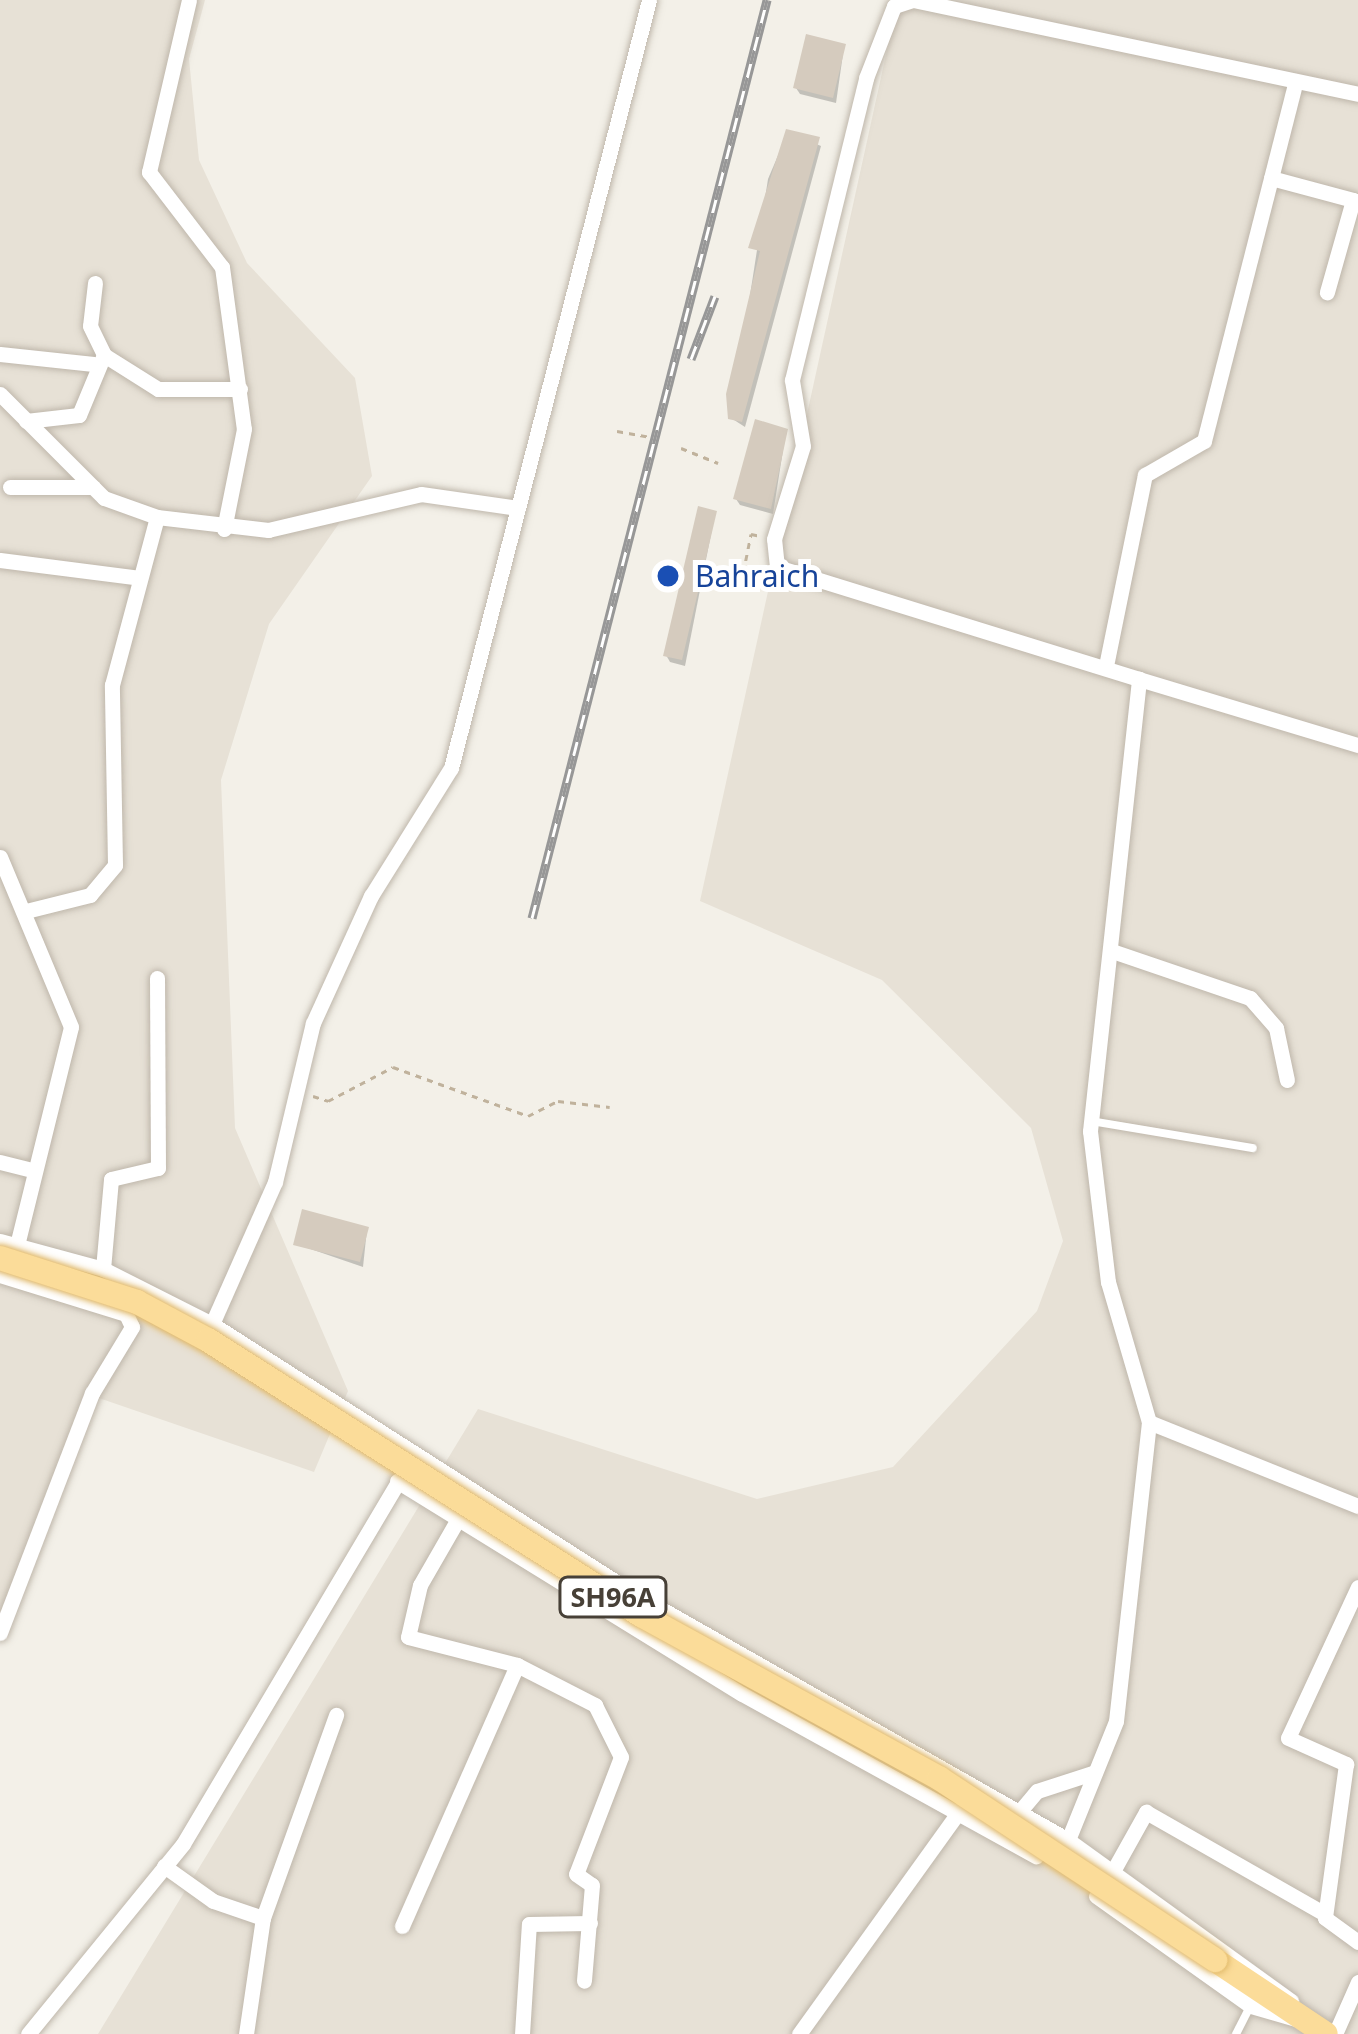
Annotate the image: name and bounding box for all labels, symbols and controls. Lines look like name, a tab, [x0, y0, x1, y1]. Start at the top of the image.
place label: Bahraich	[695, 558, 819, 594]
marker: Bahraich	[652, 560, 684, 592]
road number: SH96A	[556, 1576, 670, 1618]

